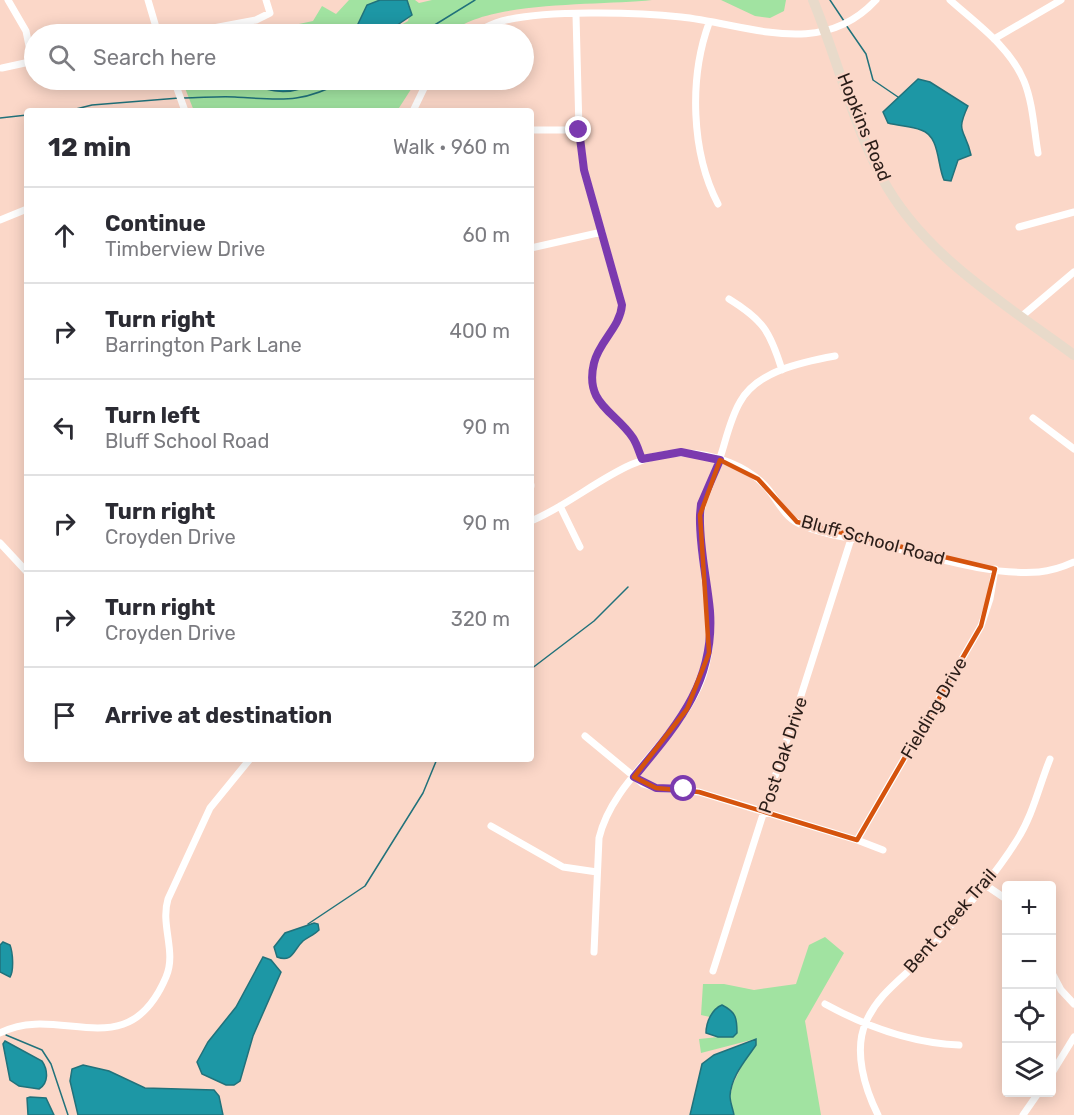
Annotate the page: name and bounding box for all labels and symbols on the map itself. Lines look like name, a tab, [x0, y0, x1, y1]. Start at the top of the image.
street label: Hopkins Road	[832, 70, 896, 184]
route end	[565, 116, 591, 142]
street label: Bluff School Road	[799, 510, 947, 570]
street label: Fielding Drive	[896, 653, 972, 763]
street label: Post Oak Drive	[754, 694, 812, 816]
route start	[670, 775, 696, 801]
street label: Bent Creek Trail	[899, 865, 1001, 977]

